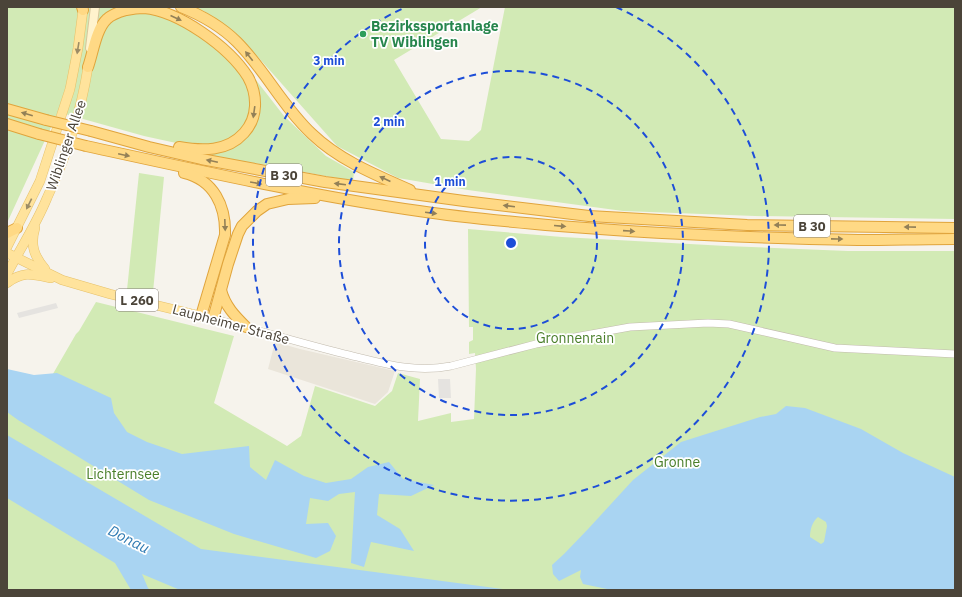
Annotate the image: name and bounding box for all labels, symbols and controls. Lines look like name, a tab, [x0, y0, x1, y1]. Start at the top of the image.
one-way arrow	[170, 15, 182, 22]
place label: Bezirkssportanlage TV Wiblingen	[371, 17, 499, 51]
marker: Bezirkssportanlage TV Wiblingen	[358, 29, 368, 39]
one-way arrow	[74, 42, 80, 55]
one-way arrow	[245, 51, 254, 62]
text: 3 min	[313, 53, 345, 68]
street label: Wiblinger Allee	[42, 97, 90, 193]
one-way arrow	[251, 106, 257, 118]
one-way arrow	[20, 111, 32, 117]
text: 2 min	[373, 114, 405, 129]
one-way arrow	[118, 152, 130, 158]
one-way arrow	[206, 158, 218, 164]
road number: B 30	[266, 164, 302, 186]
text: 1 min	[434, 174, 466, 189]
one-way arrow	[379, 176, 391, 182]
one-way arrow	[250, 180, 262, 186]
one-way arrow	[334, 181, 346, 188]
one-way arrow	[26, 199, 32, 210]
one-way arrow	[503, 203, 515, 210]
one-way arrow	[424, 209, 437, 216]
road number: B 30	[794, 215, 830, 237]
one-way arrow	[222, 218, 228, 231]
one-way arrow	[554, 222, 566, 229]
one-way arrow	[773, 222, 786, 228]
one-way arrow	[903, 224, 916, 230]
one-way arrow	[623, 227, 635, 234]
centre of rings	[504, 236, 518, 250]
one-way arrow	[831, 236, 844, 242]
road number: L 260	[116, 289, 158, 311]
street label: Laupheimer Straße	[171, 300, 292, 348]
park label: Gronnenrain	[536, 329, 614, 347]
park label: Gronne	[654, 453, 700, 471]
park label: Lichternsee	[86, 465, 160, 483]
water label: Donau	[105, 521, 153, 557]

